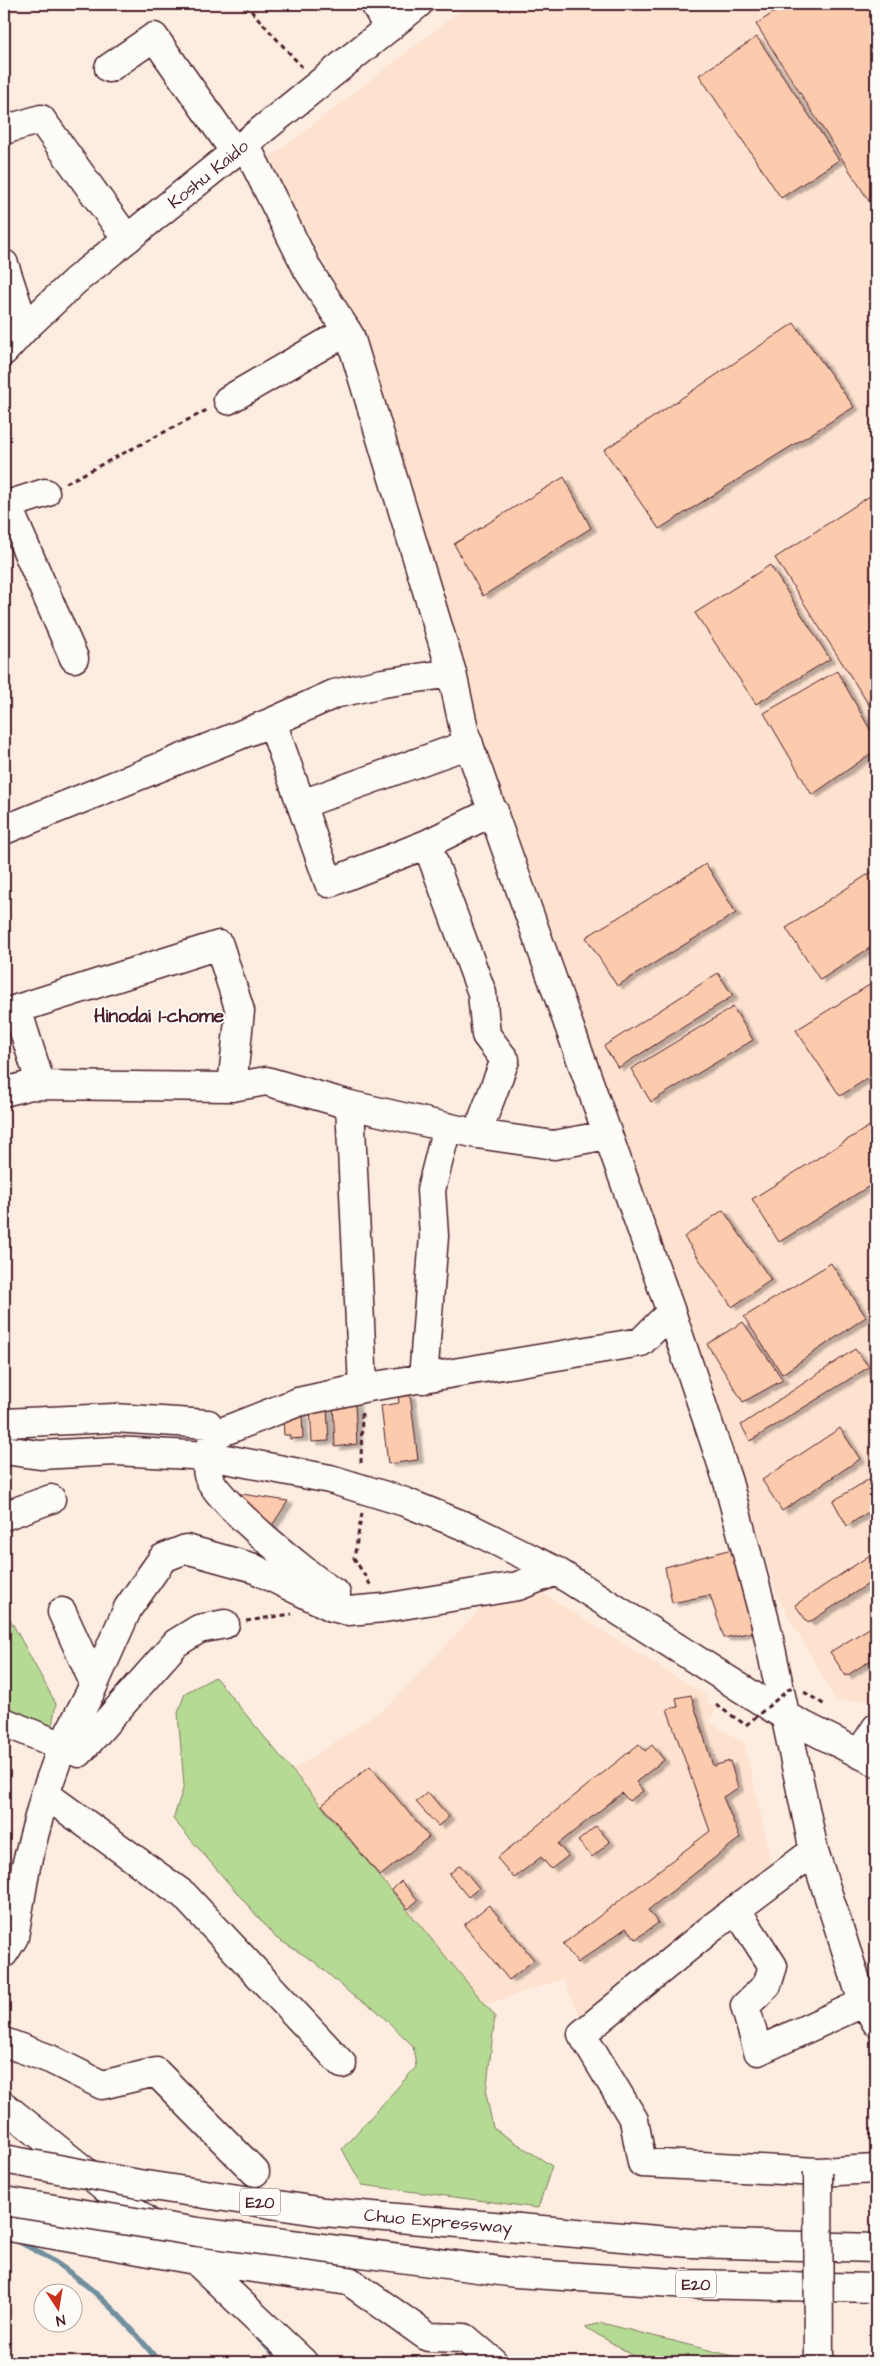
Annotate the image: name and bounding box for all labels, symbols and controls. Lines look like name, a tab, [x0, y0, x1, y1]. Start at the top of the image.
street label: Koshu Kaido	[163, 134, 254, 215]
district label: Hinodai 1-chome	[94, 1003, 225, 1030]
road number: E20	[240, 2188, 280, 2216]
street label: Chuo Expressway	[363, 2203, 513, 2241]
road number: E20	[676, 2270, 716, 2298]
north arrow	[32, 2284, 82, 2334]
text: N	[54, 2309, 67, 2330]

